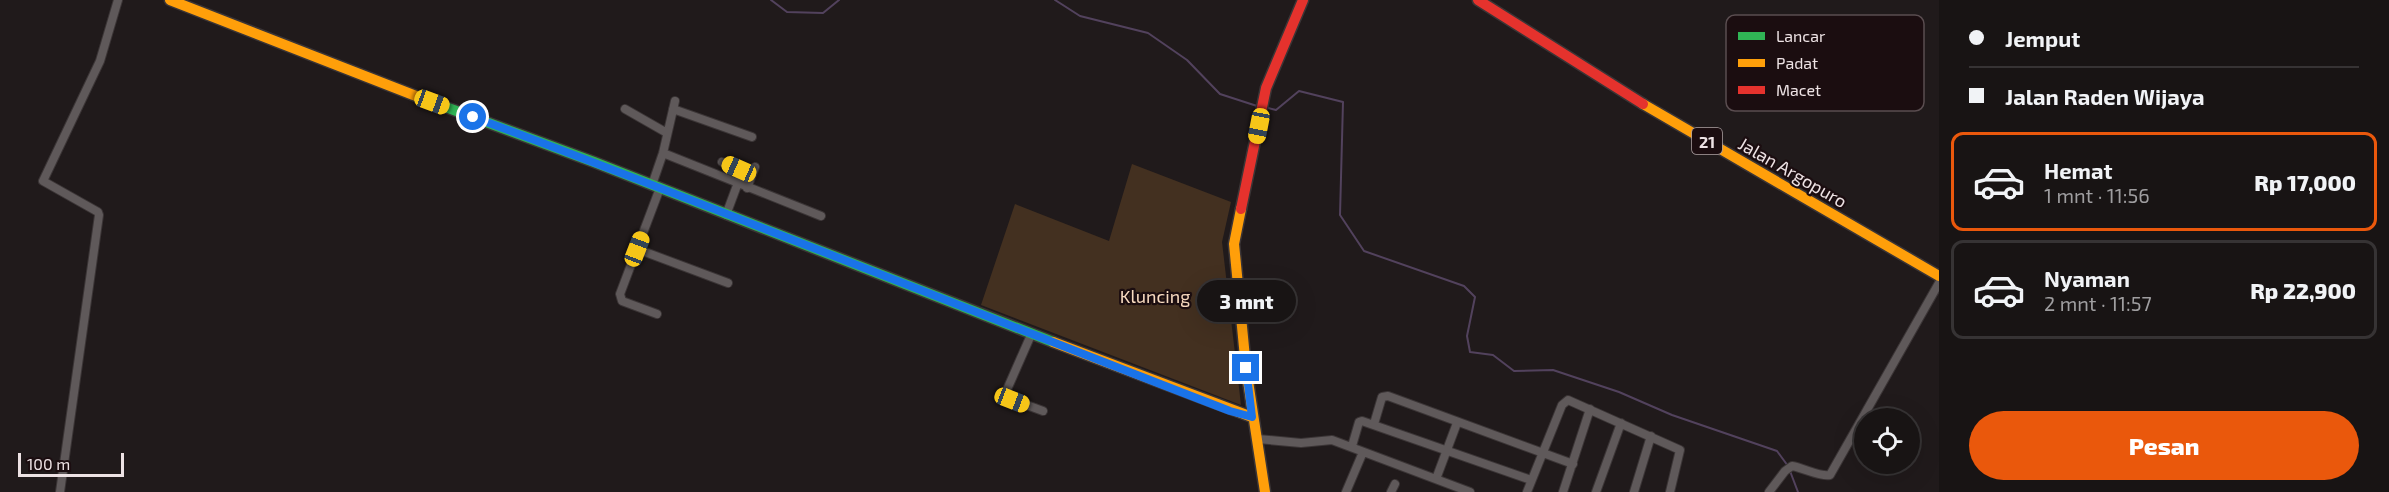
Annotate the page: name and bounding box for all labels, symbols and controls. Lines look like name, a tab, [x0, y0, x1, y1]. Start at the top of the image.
legend	[1726, 15, 1924, 111]
text: Jemput	[2005, 25, 2080, 51]
text: Lancar	[1776, 26, 1826, 45]
text: Padat	[1776, 53, 1818, 72]
text: Macet	[1776, 80, 1821, 99]
text: Jalan Raden Wijaya	[2005, 83, 2205, 109]
car	[412, 87, 452, 117]
route start	[459, 103, 486, 130]
car	[1247, 107, 1271, 145]
road number: 21	[1692, 128, 1722, 154]
street label: Jalan Argopuro	[1735, 132, 1851, 212]
car	[719, 153, 759, 185]
icon: car	[1972, 155, 2026, 209]
text: Hemat	[2044, 157, 2113, 183]
text: Rp 17,000	[2254, 169, 2356, 195]
text: 1 mnt · 11:56	[2044, 183, 2150, 207]
car	[622, 229, 652, 269]
icon: car	[1972, 263, 2026, 317]
text: Nyaman	[2044, 265, 2130, 291]
text: Rp 22,900	[2250, 277, 2356, 303]
callout: 3 mnt	[1196, 281, 1296, 323]
park label: Kluncing	[1120, 285, 1190, 307]
text: 3 mnt	[1219, 289, 1274, 313]
text: 2 mnt · 11:57	[2044, 291, 2152, 315]
route end	[1232, 354, 1259, 381]
car	[992, 385, 1032, 415]
map controls	[1854, 408, 1920, 474]
button: locate	[1854, 408, 1920, 474]
button: Pesan	[1969, 411, 2359, 480]
scale bar	[18, 450, 124, 478]
text: 100 m	[27, 454, 70, 473]

